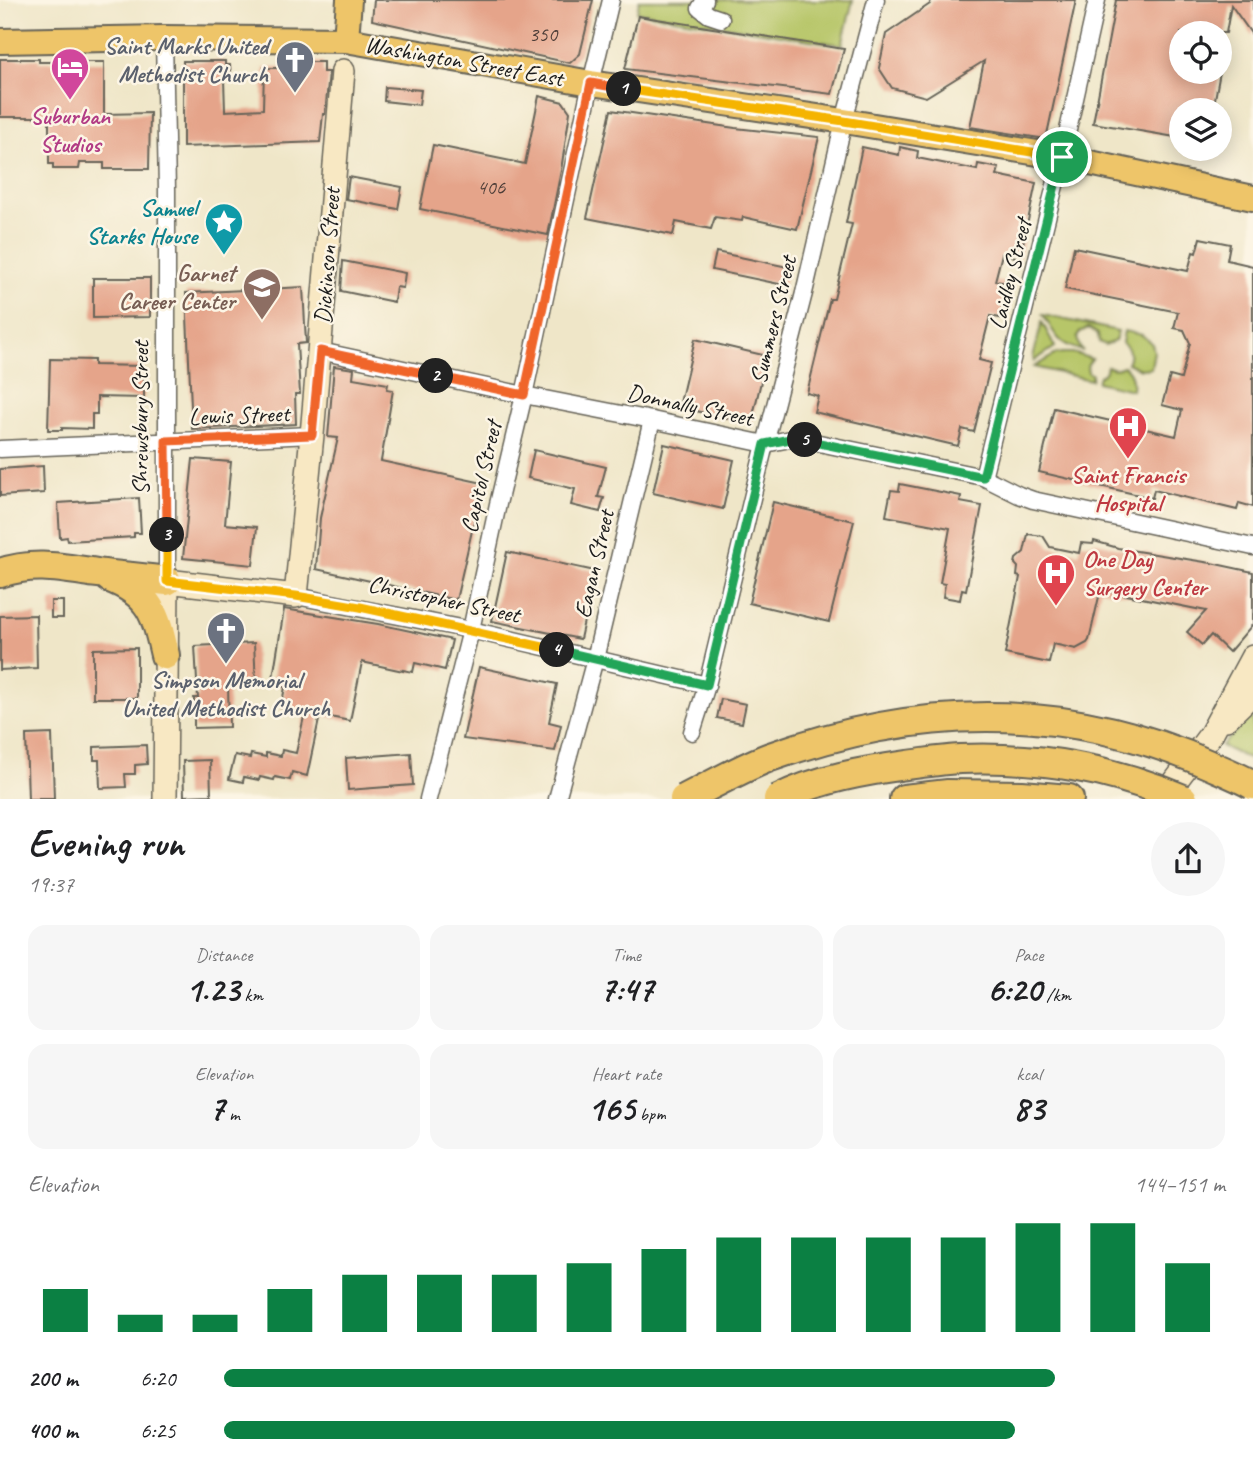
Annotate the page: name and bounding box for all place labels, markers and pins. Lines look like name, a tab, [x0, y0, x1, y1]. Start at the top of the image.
place label: Saint Marks United Methodist Church	[104, 31, 272, 89]
church icon: Saint Marks United Methodist Church	[274, 39, 316, 94]
hotel icon: Suburban Studios	[49, 46, 91, 101]
pin: 1	[606, 72, 642, 106]
place label: Suburban Studios	[30, 101, 111, 159]
pin	[1032, 127, 1092, 187]
place label: Samuel Starks House	[86, 193, 202, 251]
place icon: Samuel Starks House	[203, 201, 245, 256]
place label: Garnet Career Center	[119, 258, 239, 316]
school or university icon: Garnet Career Center	[241, 266, 283, 321]
pin: 2	[418, 358, 453, 394]
hospital icon: Saint Francis Hospital	[1107, 405, 1149, 460]
pin: 5	[788, 422, 822, 458]
place label: Saint Francis Hospital	[1071, 460, 1188, 518]
pin: 3	[150, 518, 184, 552]
place label: One Day Surgery Center	[1083, 544, 1209, 602]
hospital icon: One Day Surgery Center	[1035, 552, 1077, 607]
church icon: Simpson Memorial United Methodist Church	[205, 610, 247, 665]
pin: 4	[540, 632, 574, 668]
place label: Simpson Memorial United Methodist Church	[122, 665, 331, 723]

